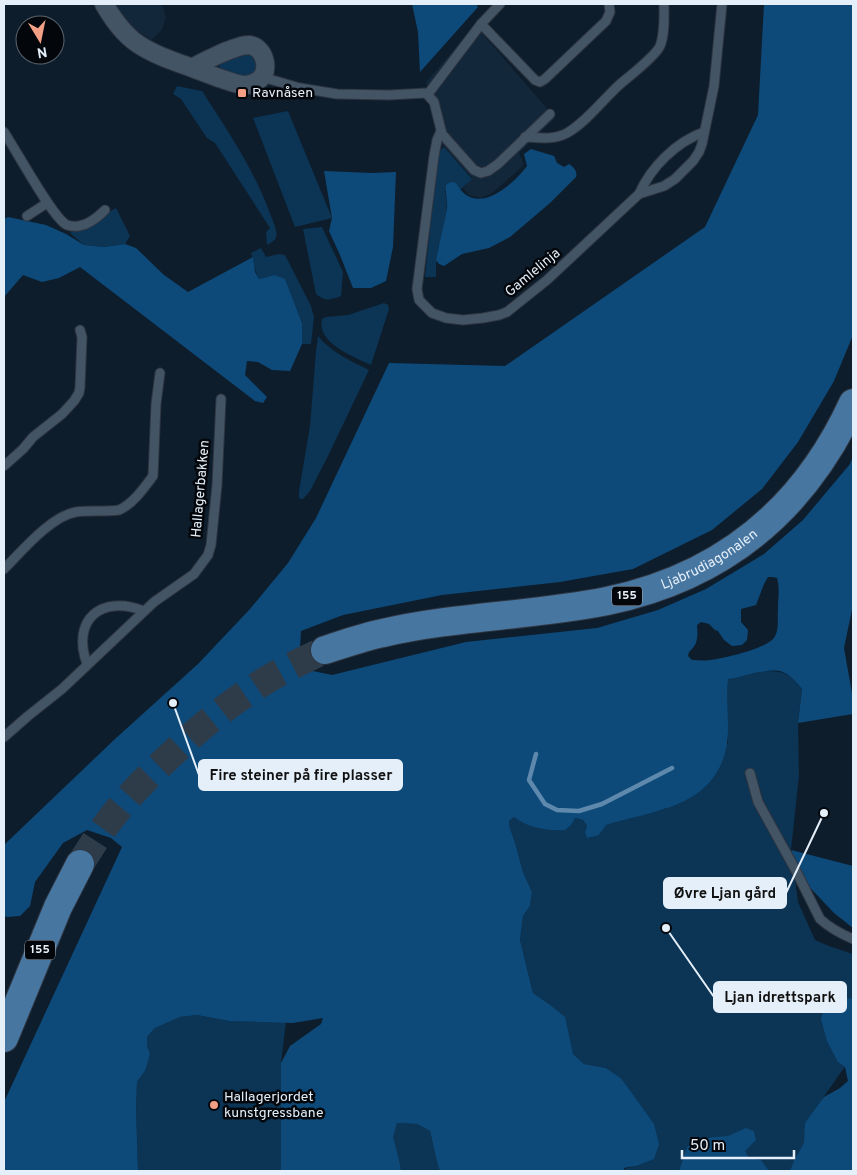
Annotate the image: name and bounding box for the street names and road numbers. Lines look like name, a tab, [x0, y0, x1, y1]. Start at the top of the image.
street label: Gamlelinja	[502, 245, 564, 301]
street label: Hallagerbakken	[188, 439, 214, 539]
street label: Ljabrudiagonalen	[659, 526, 761, 593]
road number: 155	[612, 586, 642, 606]
road number: 155	[25, 940, 55, 960]

